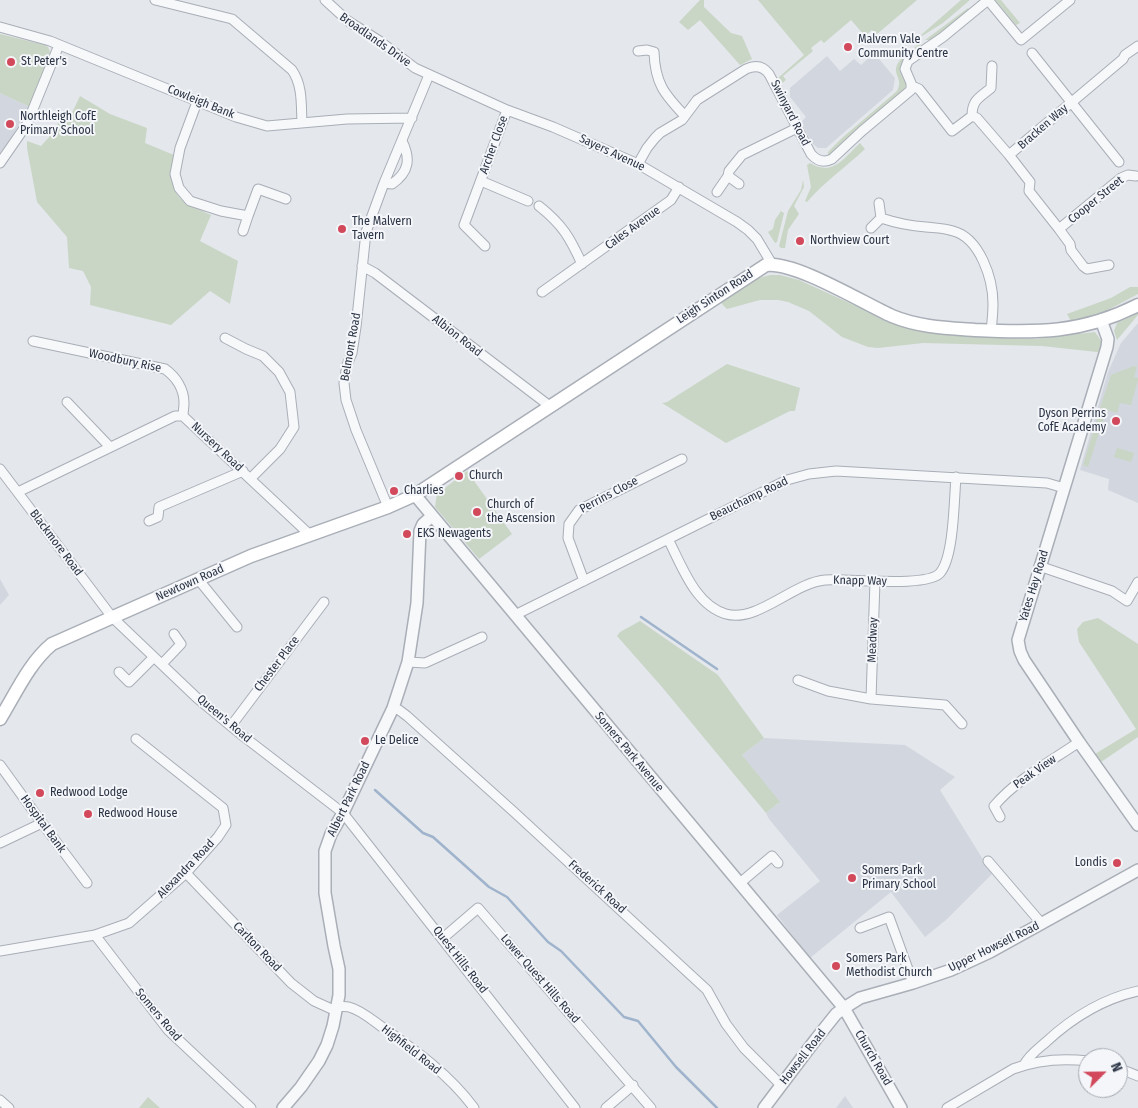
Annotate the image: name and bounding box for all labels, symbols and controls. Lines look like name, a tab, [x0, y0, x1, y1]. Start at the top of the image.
street label: Broadlands Drive	[336, 10, 414, 70]
place label: Malvern Vale Community Centre	[858, 33, 948, 61]
marker: Malvern Vale Community Centre	[842, 41, 854, 53]
place label: St Peter's	[21, 55, 67, 69]
marker: St Peter's	[5, 56, 17, 68]
street label: Swinyard Road	[767, 78, 813, 148]
street label: Cowleigh Bank	[165, 82, 237, 122]
street label: Bracken Way	[1015, 101, 1071, 153]
place label: Northleigh CofE Primary School	[20, 110, 96, 138]
street label: Archer Close	[477, 114, 511, 176]
marker: Northleigh CofE Primary School	[4, 118, 16, 130]
street label: Sayers Avenue	[577, 131, 647, 175]
street label: Cooper Street	[1065, 173, 1127, 227]
street label: Cales Avenue	[603, 203, 663, 253]
place label: The Malvern Tavern	[352, 215, 412, 243]
marker: The Malvern Tavern	[336, 223, 348, 235]
place label: Northview Court	[810, 234, 889, 248]
marker: Northview Court	[794, 235, 806, 247]
street label: Leigh Sinton Road	[674, 267, 756, 327]
street label: Belmont Road	[338, 312, 364, 382]
street label: Albion Road	[429, 312, 485, 360]
street label: Woodbury Rise	[88, 346, 162, 376]
place label: Dyson Perrins CofE Academy	[1038, 407, 1106, 435]
marker: Dyson Perrins CofE Academy	[1110, 415, 1122, 427]
street label: Nursery Road	[188, 419, 246, 475]
place label: Church	[469, 469, 503, 483]
marker: Church	[453, 470, 465, 482]
street label: Perrins Close	[577, 474, 641, 516]
street label: Beauchamp Road	[708, 474, 790, 524]
place label: Charlies	[404, 484, 444, 498]
marker: Charlies	[388, 485, 400, 497]
place label: Church of the Ascension	[487, 498, 555, 526]
marker: Church of the Ascension	[471, 506, 483, 518]
street label: Blackmore Road	[26, 507, 86, 579]
place label: EKS Newagents	[417, 527, 491, 541]
marker: EKS Newagents	[401, 528, 413, 540]
street label: Yates Hay Road	[1016, 548, 1052, 624]
street label: Newtown Road	[154, 562, 226, 604]
street label: Knapp Way	[833, 573, 887, 589]
street label: Meadway	[865, 617, 881, 663]
street label: Chester Place	[251, 633, 303, 695]
street label: Queen's Road	[194, 692, 254, 746]
street label: Somers Park Avenue	[591, 709, 667, 795]
place label: Le Delice	[375, 734, 419, 748]
marker: Le Delice	[359, 735, 371, 747]
street label: Peak View	[1011, 752, 1059, 792]
street label: Albert Park Road	[325, 759, 373, 839]
place label: Redwood Lodge	[50, 786, 128, 800]
marker: Redwood Lodge	[34, 787, 46, 799]
street label: Hospital Bank	[17, 792, 69, 856]
place label: Redwood House	[98, 807, 177, 821]
marker: Redwood House	[82, 808, 94, 820]
street label: Alexandra Road	[154, 837, 218, 901]
place label: Londis	[1075, 856, 1107, 870]
street label: Frederick Road	[565, 857, 629, 917]
marker: Londis	[1111, 857, 1123, 869]
place label: Somers Park Primary School	[862, 864, 936, 892]
marker: Somers Park Primary School	[846, 872, 858, 884]
street label: Carlton Road	[230, 919, 284, 975]
street label: Upper Howsell Road	[946, 919, 1042, 975]
street label: Quest Hills Road	[429, 924, 491, 996]
street label: Lower Quest Hills Road	[497, 932, 583, 1026]
place label: Somers Park Methodist Church	[846, 952, 932, 980]
marker: Somers Park Methodist Church	[830, 960, 842, 972]
street label: Somers Road	[132, 986, 184, 1044]
street label: Highfield Road	[378, 1022, 444, 1078]
street label: Howsell Road	[777, 1026, 829, 1088]
street label: Church Road	[851, 1028, 895, 1088]
north arrow	[1078, 1048, 1128, 1098]
text: N	[1107, 1060, 1126, 1075]

